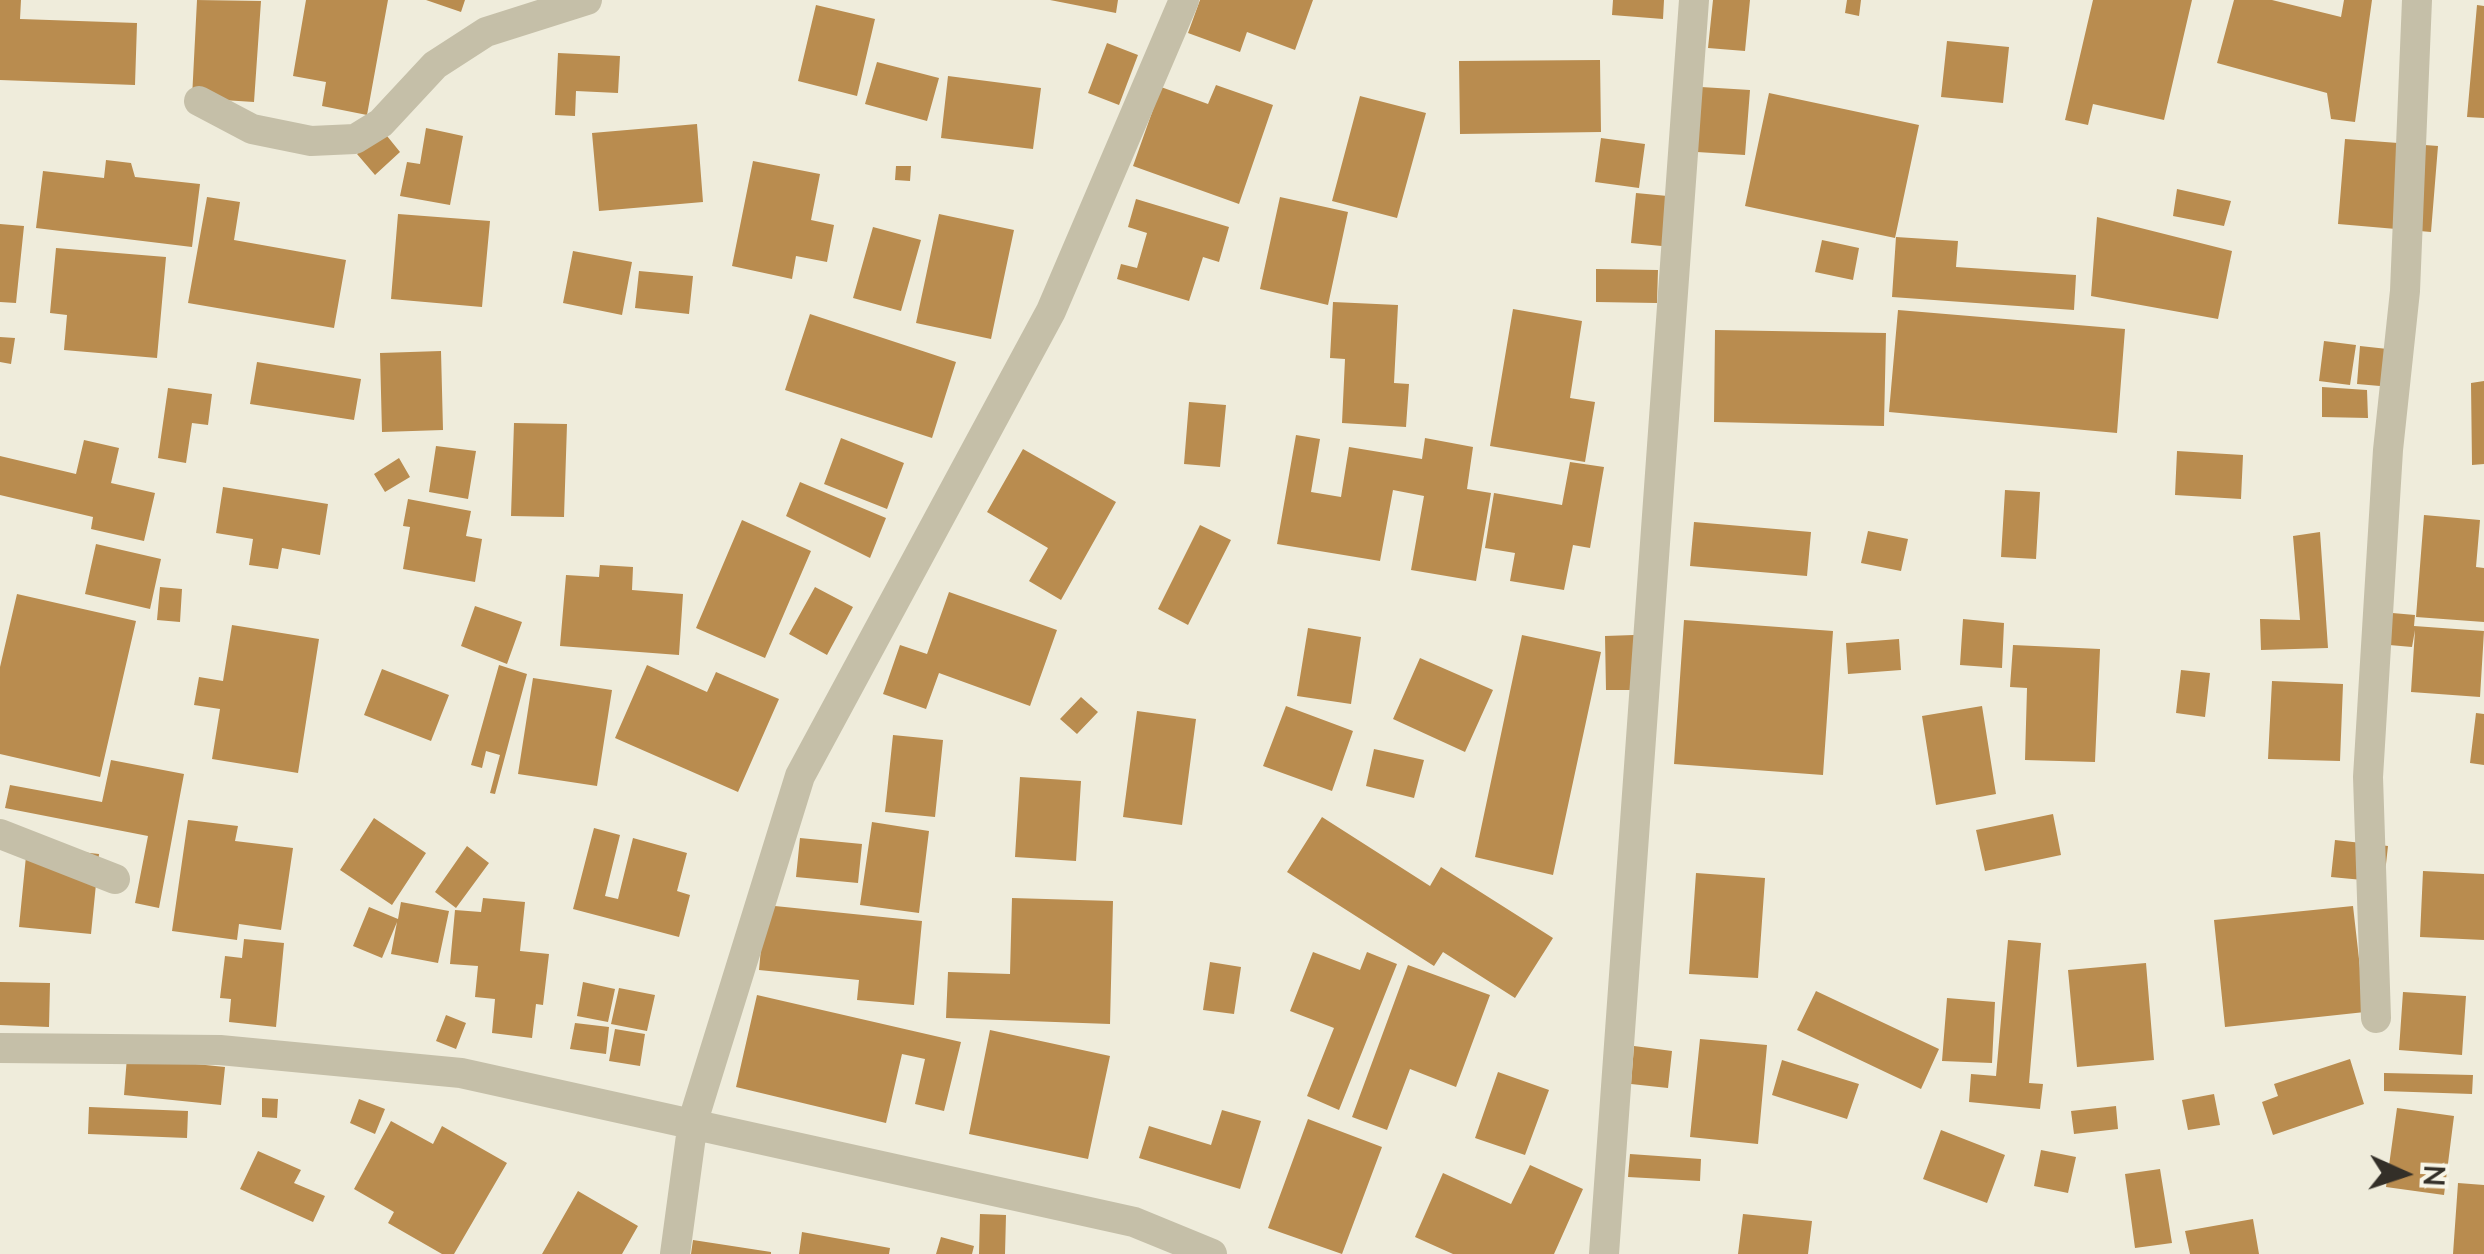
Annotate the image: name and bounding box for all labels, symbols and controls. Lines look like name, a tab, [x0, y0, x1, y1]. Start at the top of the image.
north arrow	[2354, 1124, 2454, 1224]
text: N	[2416, 1164, 2452, 1187]

